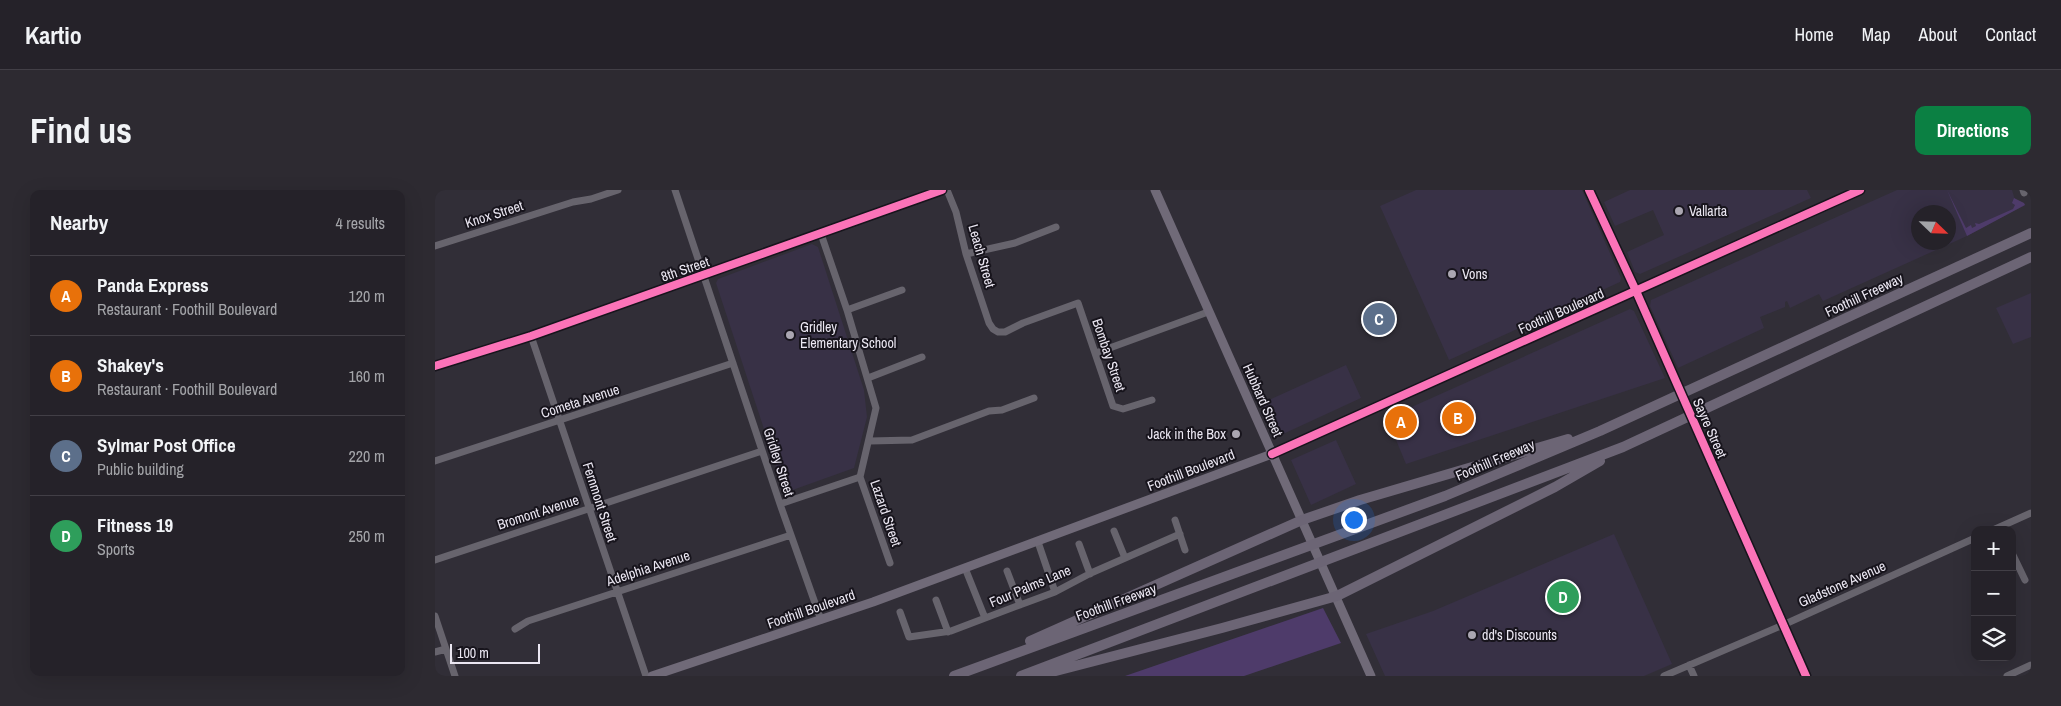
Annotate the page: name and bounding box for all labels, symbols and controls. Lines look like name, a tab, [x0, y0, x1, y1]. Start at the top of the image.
text: Kartio	[25, 19, 82, 51]
text: Home	[1794, 22, 1834, 47]
text: Map	[1862, 22, 1891, 47]
text: About	[1919, 22, 1957, 47]
text: Contact	[1985, 22, 2036, 47]
button: Directions	[1915, 106, 2031, 155]
text: Find us	[30, 107, 132, 154]
street label: Knox Street	[463, 196, 525, 232]
place label: Vallarta	[1689, 202, 1728, 220]
marker: Vallarta	[1673, 205, 1685, 217]
north arrow	[1911, 205, 1956, 250]
text: Nearby	[50, 208, 108, 237]
text: 4 results	[335, 212, 385, 234]
street label: Leach Street	[964, 222, 1000, 290]
street label: 8th Street	[659, 252, 711, 286]
place label: Vons	[1462, 265, 1488, 283]
marker: Vons	[1446, 268, 1458, 280]
street label: Foothill Freeway	[1822, 269, 1906, 321]
text: Panda Express	[97, 272, 209, 298]
street label: Foothill Boulevard	[1515, 284, 1607, 338]
text: A	[61, 285, 71, 307]
text: 120 m	[349, 285, 385, 307]
text: Restaurant · Foothill Boulevard	[97, 298, 277, 320]
pin: C	[1363, 300, 1395, 338]
street label: Bombay Street	[1088, 316, 1130, 394]
place label: Gridley Elementary School	[800, 318, 896, 352]
marker: Gridley Elementary School	[784, 329, 796, 341]
text: Shakey's	[97, 352, 164, 378]
street label: Hubbard Street	[1239, 361, 1287, 439]
text: B	[61, 365, 71, 387]
text: 160 m	[349, 365, 385, 387]
text: Restaurant · Foothill Boulevard	[97, 378, 277, 400]
street label: Cometa Avenue	[538, 380, 622, 422]
street label: Sayre Street	[1689, 395, 1731, 461]
pin: B	[1442, 399, 1474, 437]
pin: A	[1385, 403, 1417, 441]
place label: Jack in the Box	[1148, 425, 1226, 443]
street label: Gridley Street	[759, 426, 799, 498]
marker: Jack in the Box	[1230, 428, 1242, 440]
text: Sylmar Post Office	[97, 432, 236, 458]
street label: Foothill Freeway	[1453, 435, 1538, 485]
text: C	[61, 445, 71, 467]
text: 220 m	[349, 445, 385, 467]
street label: Foothill Boulevard	[1145, 445, 1237, 495]
text: Public building	[97, 458, 184, 480]
street label: Fernmont Street	[579, 460, 621, 544]
street label: Lazard Street	[866, 477, 906, 549]
street label: Bromont Avenue	[495, 490, 581, 534]
your location	[1341, 507, 1367, 533]
text: Fitness 19	[97, 512, 173, 538]
text: D	[61, 525, 71, 547]
text: 250 m	[349, 525, 385, 547]
map controls	[1971, 526, 2016, 661]
button: +	[1971, 526, 2016, 571]
text: Sports	[97, 538, 135, 560]
street label: Adelphia Avenue	[603, 546, 692, 590]
street label: Gladstone Avenue	[1796, 557, 1888, 611]
street label: Four Palms Lane	[987, 561, 1073, 611]
button: −	[1971, 571, 2016, 616]
pin: D	[1547, 578, 1579, 616]
street label: Foothill Freeway	[1073, 579, 1159, 625]
street label: Foothill Boulevard	[765, 586, 857, 632]
button: layers	[1971, 616, 2016, 661]
place label: dd's Discounts	[1482, 626, 1557, 644]
marker: dd's Discounts	[1466, 629, 1478, 641]
scale bar	[450, 641, 540, 664]
text: 100 m	[457, 644, 489, 662]

